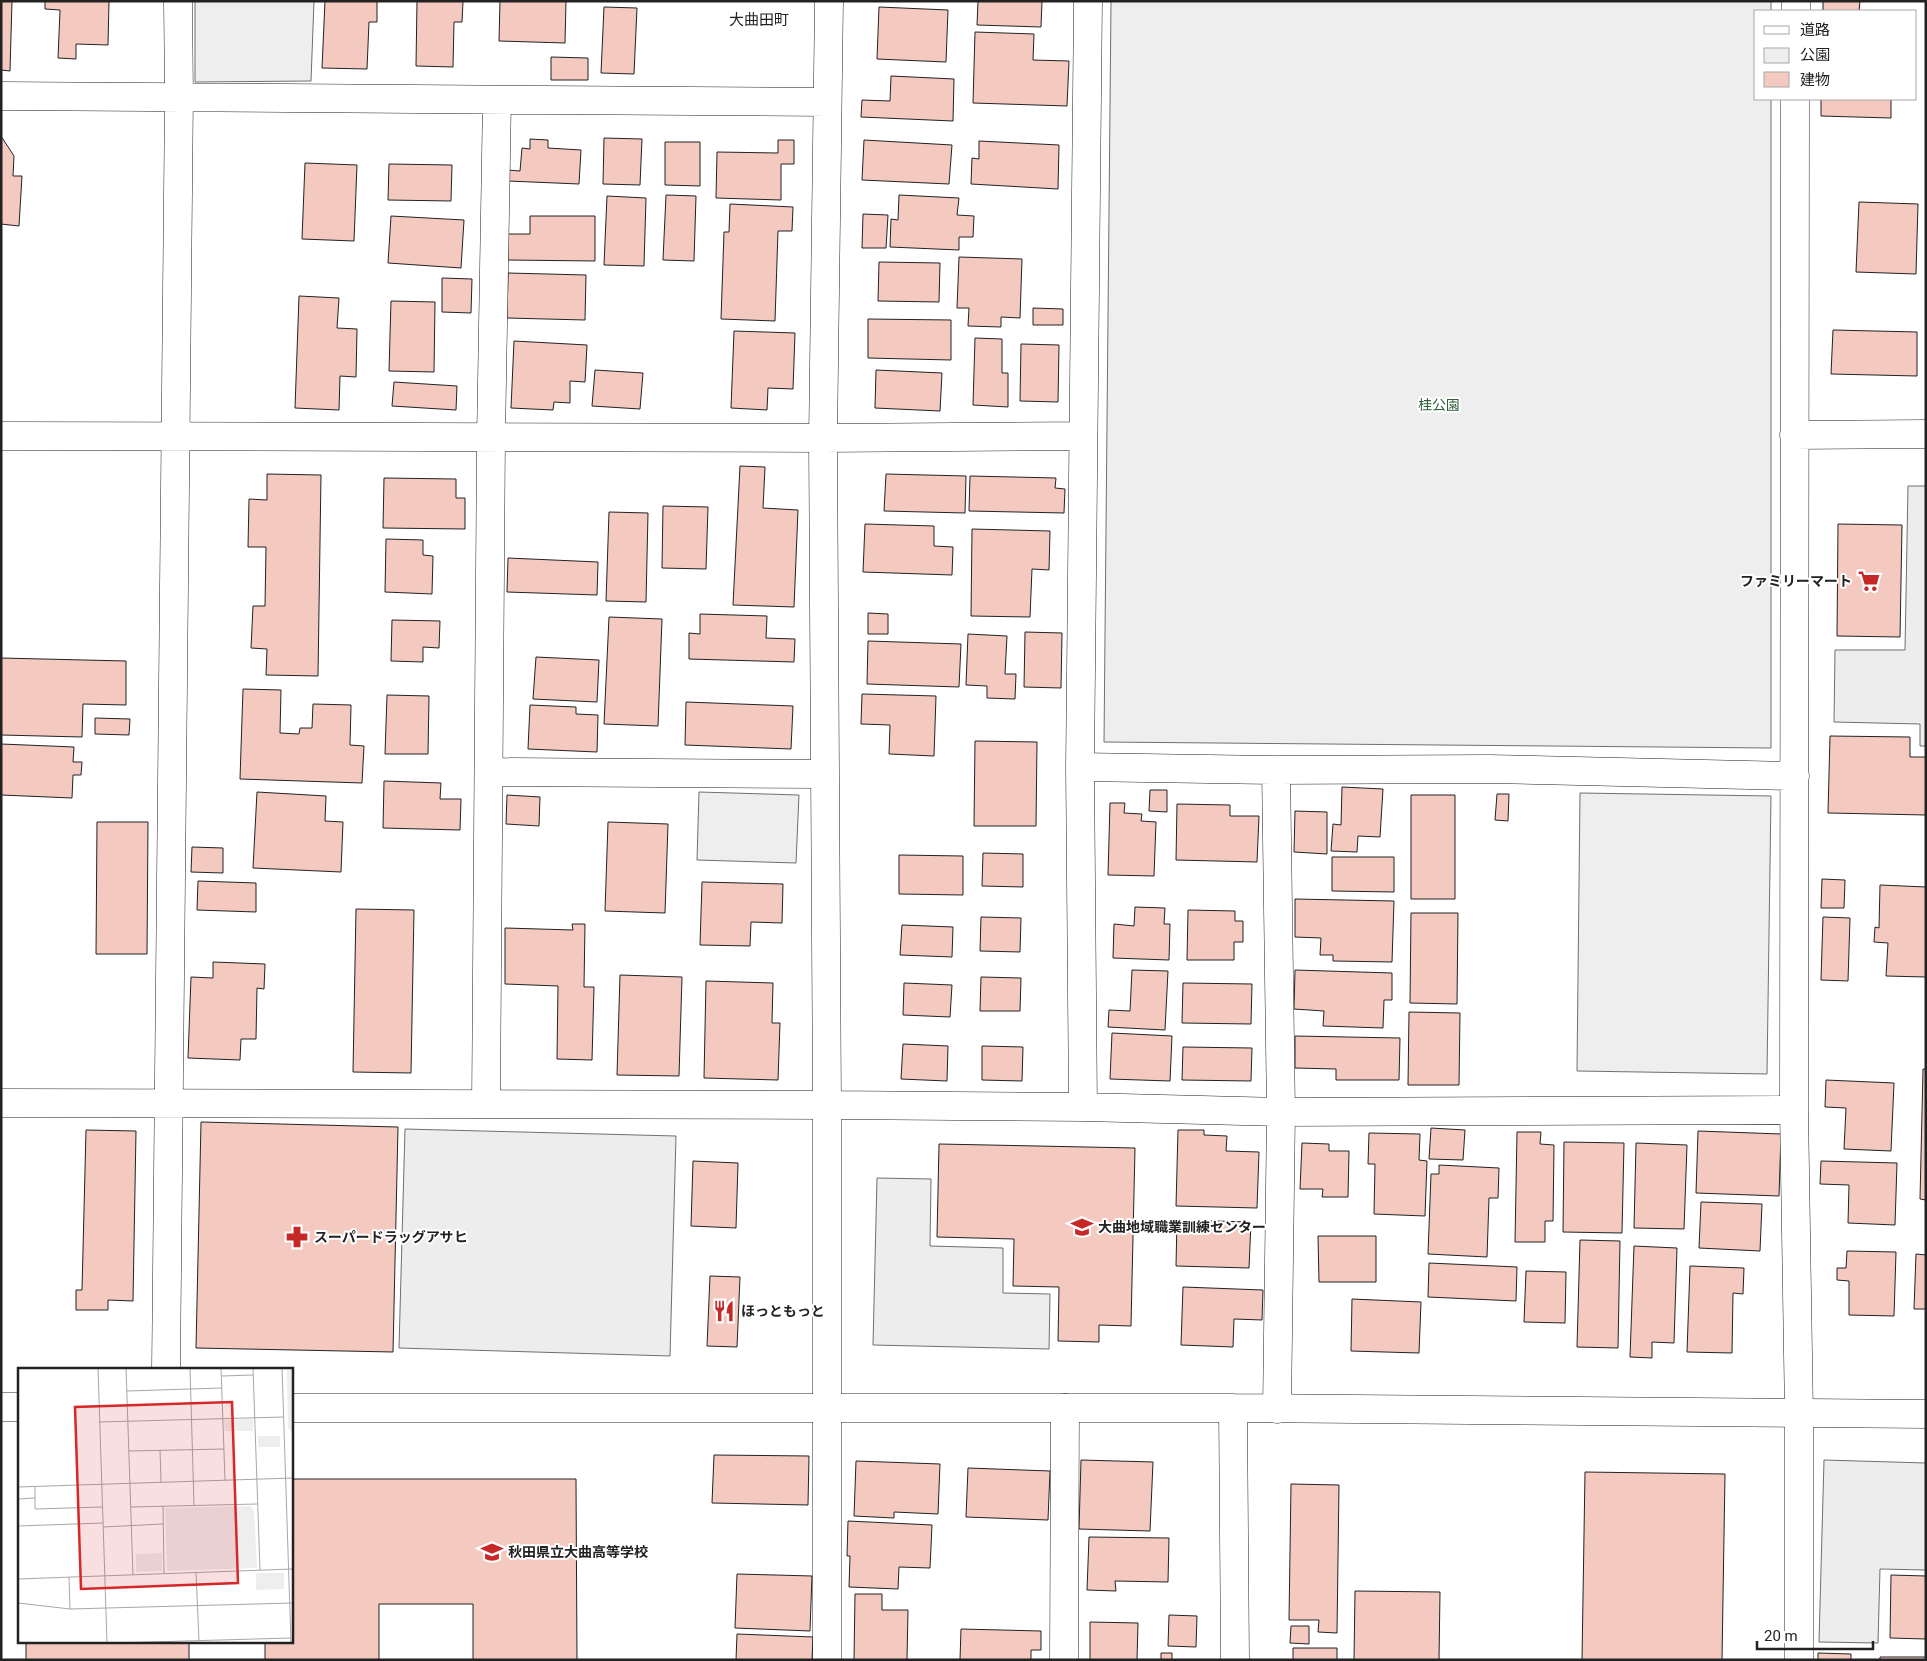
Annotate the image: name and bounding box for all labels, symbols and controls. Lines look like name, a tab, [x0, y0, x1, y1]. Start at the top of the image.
legend	[1754, 10, 1917, 100]
district label: 大曲田町	[729, 11, 789, 29]
text: 道路	[1800, 21, 1830, 39]
text: 公園	[1800, 46, 1830, 64]
text: 建物	[1800, 71, 1830, 89]
park label: 桂公園	[1418, 397, 1460, 413]
supermarket icon: ファミリーマート	[1856, 568, 1882, 594]
place label: ファミリーマート	[1740, 573, 1852, 589]
school or university icon: 大曲地域職業訓練センター	[1069, 1214, 1095, 1240]
place label: 大曲地域職業訓練センター	[1098, 1219, 1266, 1235]
pharmacy icon: スーパードラッグアサヒ	[284, 1224, 310, 1250]
place label: スーパードラッグアサヒ	[314, 1229, 468, 1245]
restaurant icon: ほっともっと	[711, 1298, 737, 1324]
place label: ほっともっと	[741, 1303, 825, 1319]
inset map	[18, 1368, 292, 1644]
school or university icon: 秋田県立大曲高等学校	[479, 1539, 505, 1565]
place label: 秋田県立大曲高等学校	[508, 1544, 648, 1560]
scale bar	[1757, 1618, 1873, 1650]
text: 20 m	[1764, 1627, 1798, 1645]

